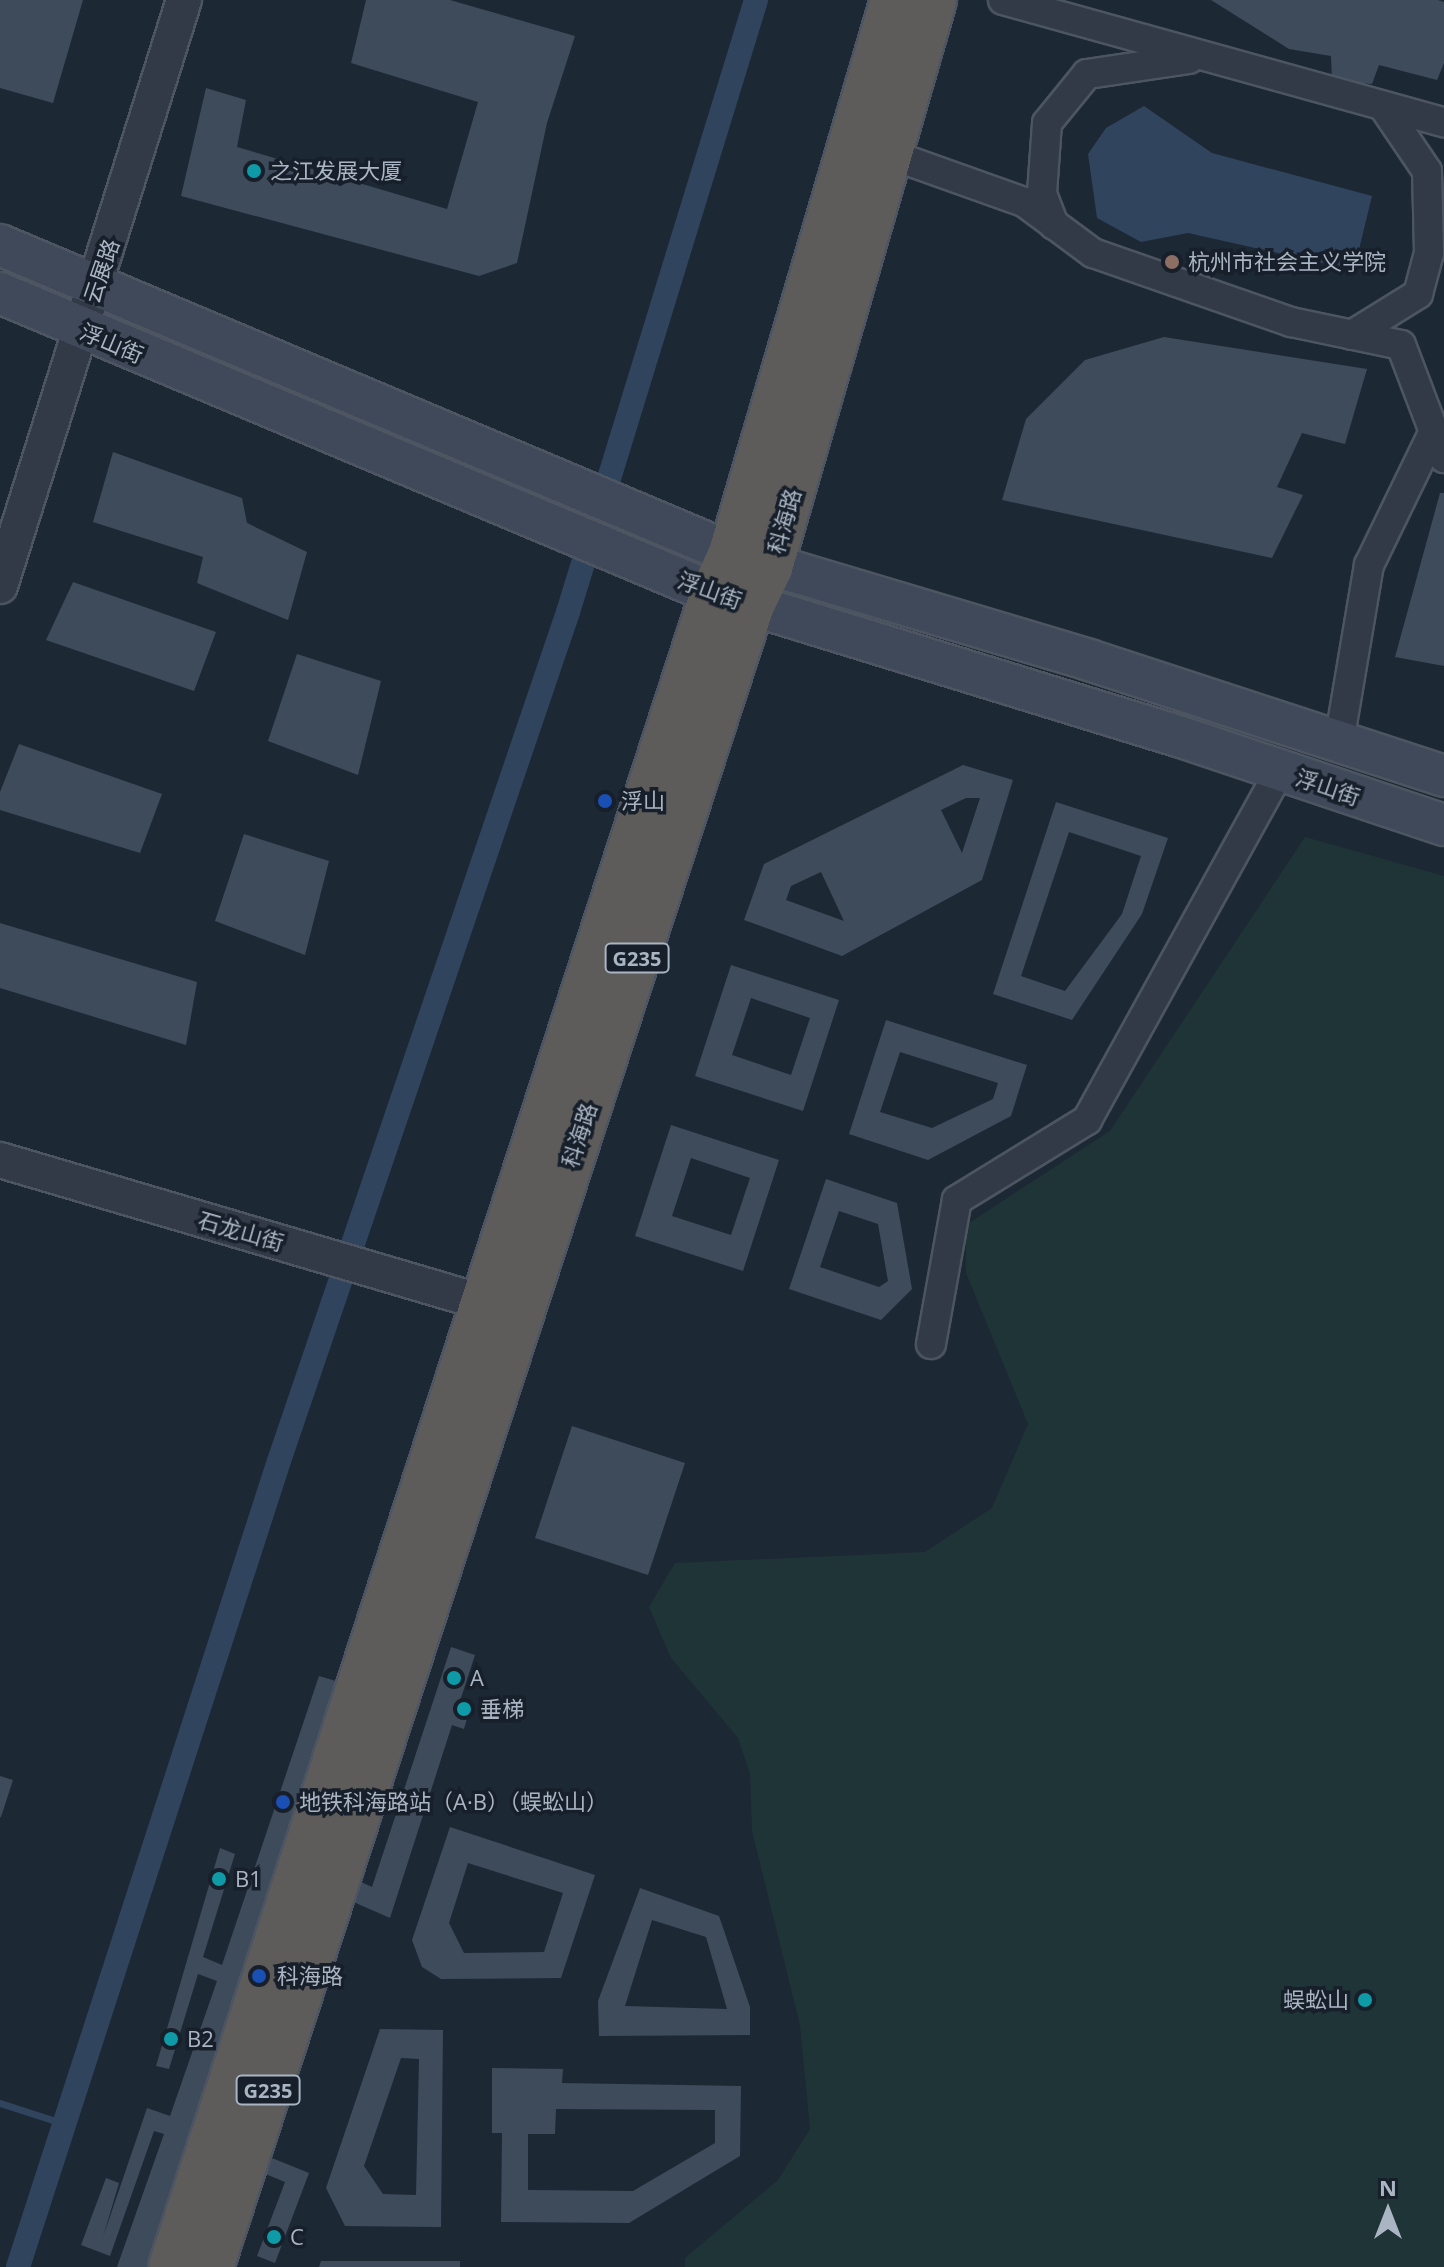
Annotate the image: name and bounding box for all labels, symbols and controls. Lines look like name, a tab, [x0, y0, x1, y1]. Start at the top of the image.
place label: 之江发展大厦	[270, 158, 402, 184]
marker: 之江发展大厦	[245, 162, 263, 180]
street label: 云展路	[78, 236, 124, 306]
place label: 杭州市社会主义学院	[1188, 249, 1386, 275]
marker: 杭州市社会主义学院	[1163, 253, 1181, 271]
street label: 浮山街	[76, 318, 148, 368]
street label: 科海路	[762, 486, 806, 556]
street label: 浮山街	[674, 566, 746, 614]
street label: 浮山街	[1293, 764, 1363, 810]
place label: 浮山	[621, 788, 665, 814]
marker: 浮山	[596, 792, 614, 810]
road number: G235	[603, 942, 671, 974]
street label: 科海路	[556, 1100, 602, 1170]
street label: 石龙山街	[195, 1206, 287, 1256]
place label: A	[470, 1665, 484, 1691]
marker: A	[445, 1669, 463, 1687]
place label: 垂梯	[480, 1696, 524, 1722]
marker: 垂梯	[455, 1700, 473, 1718]
place label: 地铁科海路站（A·B）（蜈蚣山）	[299, 1789, 608, 1815]
marker: 地铁科海路站（A·B）（蜈蚣山）	[274, 1793, 292, 1811]
place label: B1	[235, 1866, 262, 1892]
marker: B1	[210, 1870, 228, 1888]
place label: 科海路	[277, 1963, 343, 1989]
marker: 科海路	[248, 1965, 270, 1987]
place label: 蜈蚣山	[1283, 1987, 1349, 2013]
marker: 蜈蚣山	[1356, 1991, 1374, 2009]
place label: B2	[187, 2026, 214, 2052]
marker: B2	[162, 2030, 180, 2048]
road number: G235	[234, 2074, 302, 2106]
north arrow	[1348, 2171, 1428, 2251]
text: N	[1379, 2172, 1397, 2202]
place label: C	[290, 2224, 304, 2250]
marker: C	[265, 2228, 283, 2246]

